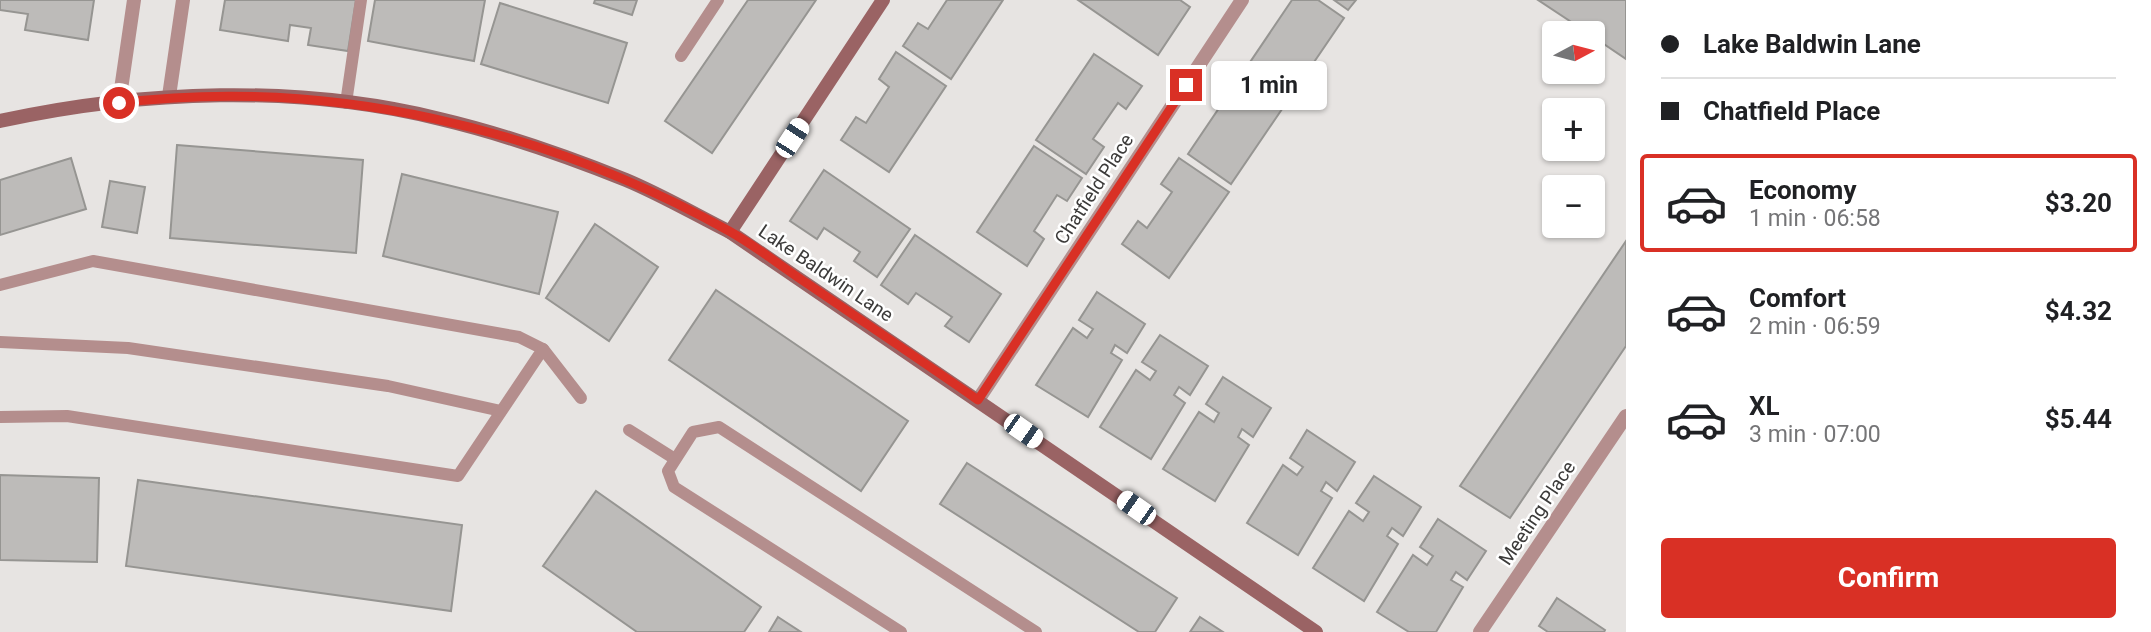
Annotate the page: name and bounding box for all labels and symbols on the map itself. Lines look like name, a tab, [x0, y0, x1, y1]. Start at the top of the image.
north arrow	[1542, 21, 1605, 84]
callout: 1 min	[1210, 60, 1326, 110]
route end	[1170, 69, 1202, 101]
route start	[103, 87, 135, 119]
car	[772, 115, 813, 161]
street label: Chatfield Place	[1050, 129, 1138, 249]
street label: Lake Baldwin Lane	[754, 219, 898, 327]
car	[1000, 410, 1047, 452]
street label: Meeting Place	[1494, 457, 1580, 569]
car	[1113, 487, 1160, 529]

